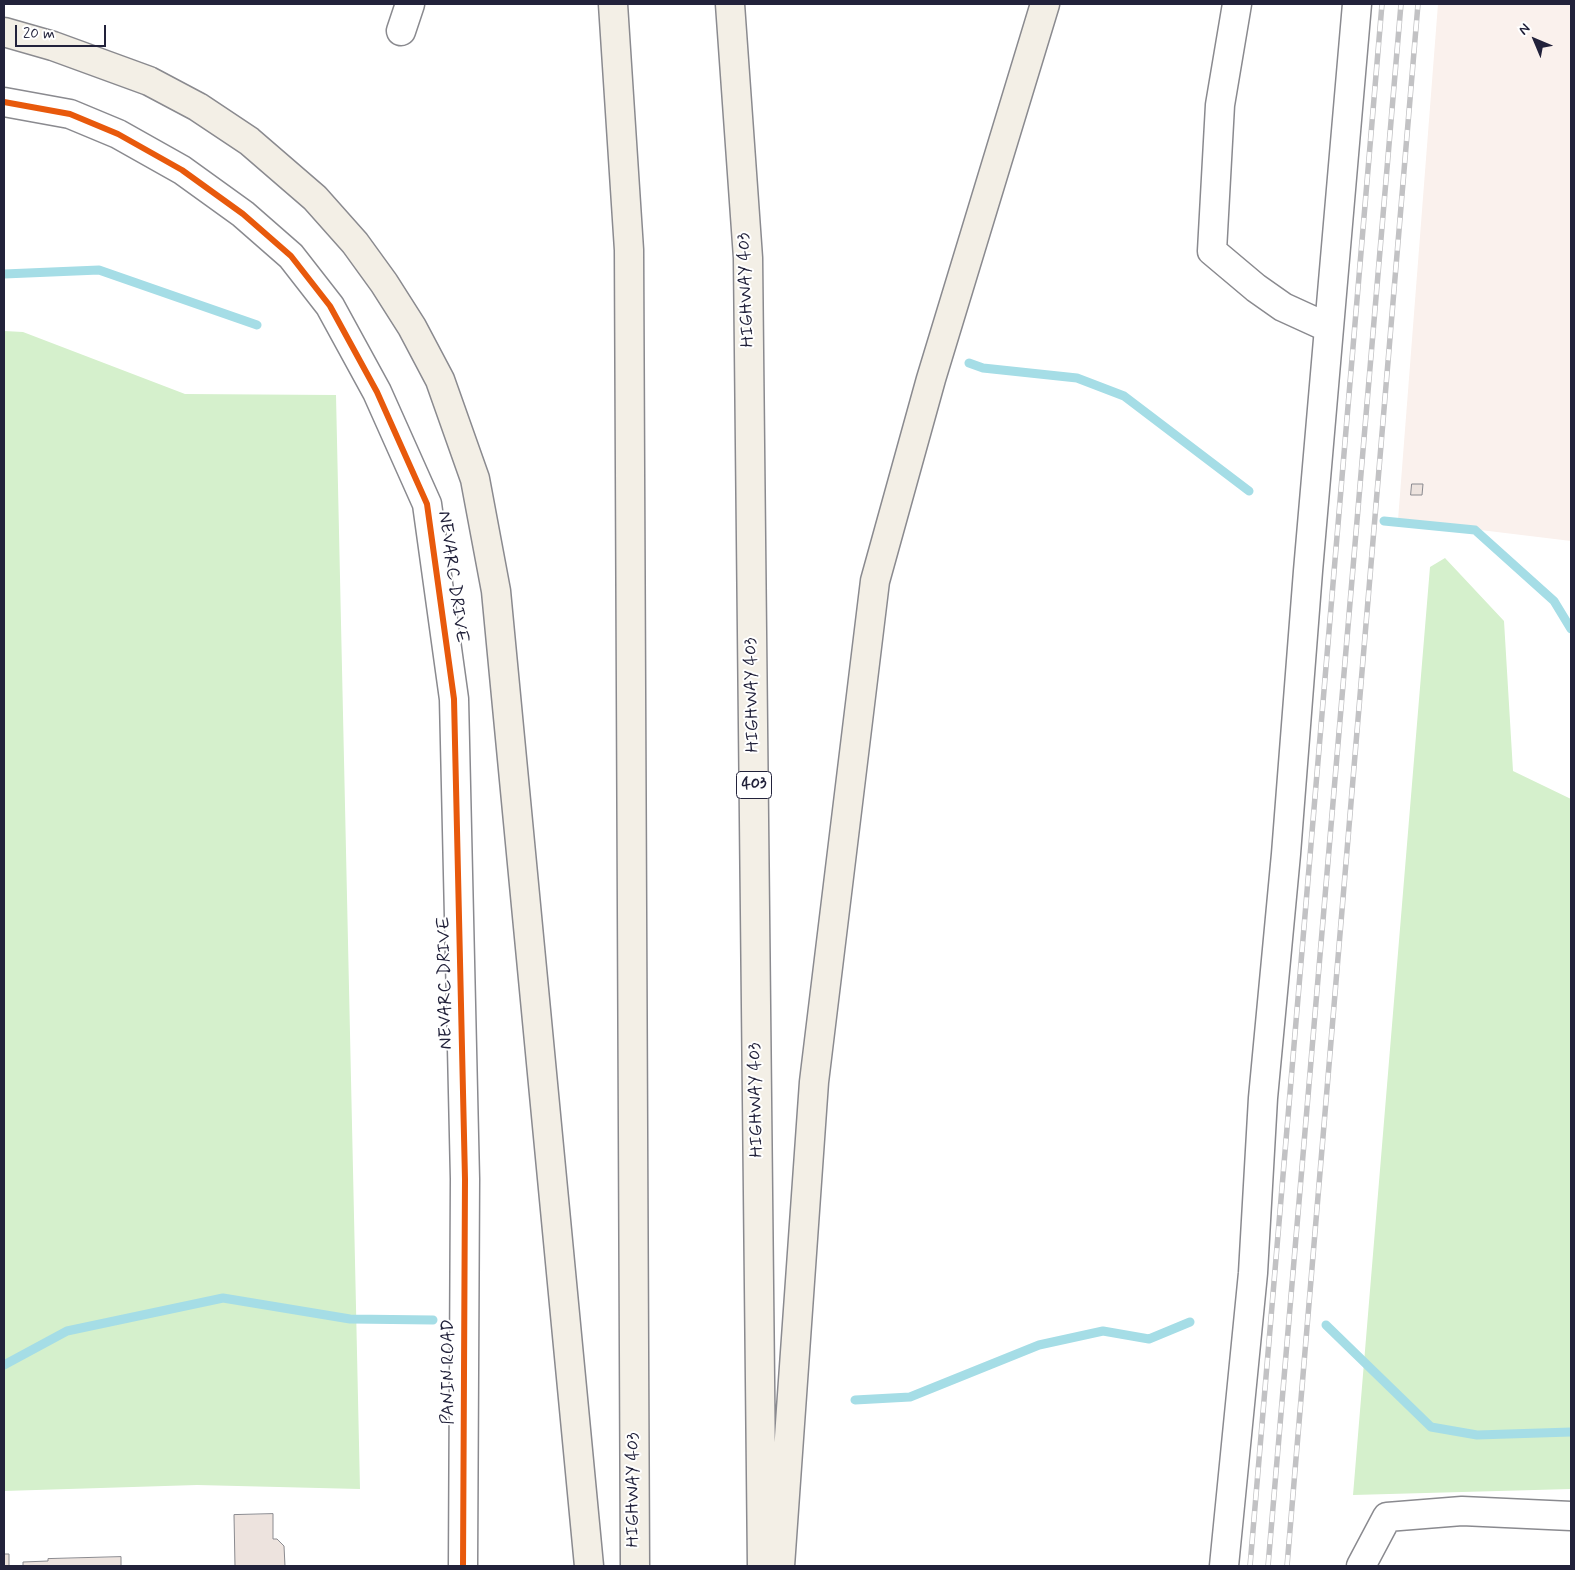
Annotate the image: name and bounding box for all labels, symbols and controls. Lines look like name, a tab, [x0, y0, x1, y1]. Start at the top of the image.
scale bar	[18, 15, 109, 47]
north arrow	[1510, 15, 1560, 65]
text: N	[1515, 20, 1534, 39]
text: 20 m	[23, 24, 55, 44]
street label: HIGHWAY 403	[734, 232, 760, 348]
street label: NEVARC DRIVE	[432, 510, 472, 644]
street label: HIGHWAY 403	[741, 637, 765, 753]
road number: 403	[736, 772, 772, 798]
street label: NEVARC DRIVE	[434, 916, 458, 1050]
street label: HIGHWAY 403	[745, 1042, 769, 1158]
street label: PANIN ROAD	[438, 1319, 460, 1425]
street label: HIGHWAY 403	[623, 1432, 645, 1548]

